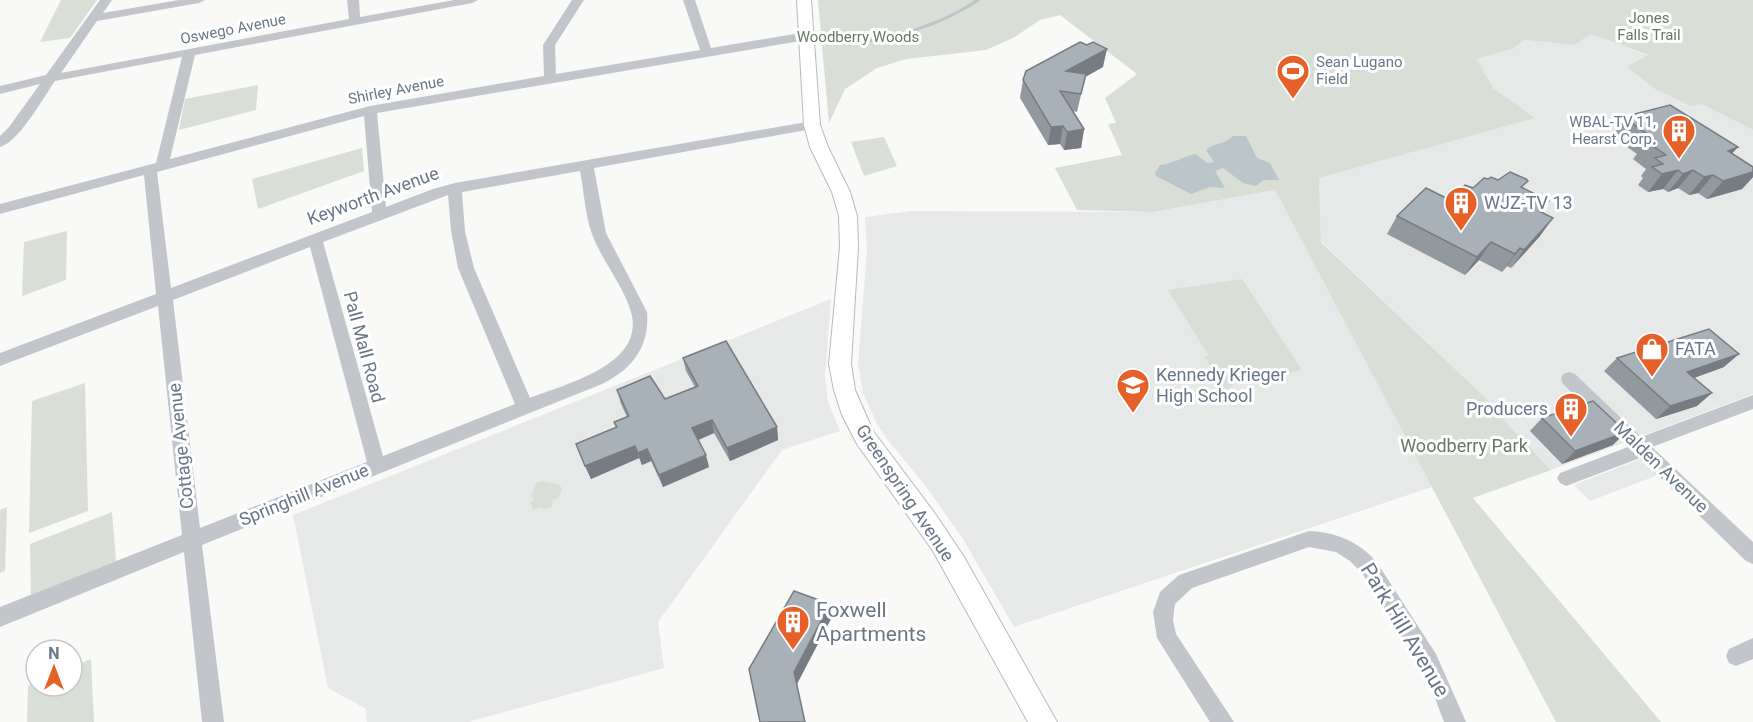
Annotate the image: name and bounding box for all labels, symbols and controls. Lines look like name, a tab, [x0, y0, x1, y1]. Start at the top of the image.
park label: Jones Falls Trail	[1617, 9, 1681, 44]
street label: Oswego Avenue	[179, 10, 287, 48]
park label: Woodberry Woods	[797, 28, 919, 46]
sports icon: Sean Lugano Field	[1275, 53, 1311, 100]
place label: Sean Lugano Field	[1316, 53, 1402, 88]
street label: Shirley Avenue	[347, 72, 446, 108]
place label: WBAL-TV 11, Hearst Corp.	[1569, 113, 1656, 148]
building icon: WBAL-TV 11, Hearst Corp.	[1661, 113, 1697, 160]
street label: Keyworth Avenue	[304, 162, 441, 229]
building icon: WJZ-TV 13	[1443, 185, 1479, 232]
place label: WJZ-TV 13	[1484, 192, 1573, 213]
street label: Pall Mall Road	[340, 289, 389, 405]
shop icon: FATA	[1634, 331, 1670, 378]
place label: FATA	[1675, 338, 1716, 359]
place label: Kennedy Krieger High School	[1156, 364, 1286, 406]
school or university icon: Kennedy Krieger High School	[1115, 367, 1151, 414]
street label: Cottage Avenue	[163, 382, 198, 510]
building icon: Producers	[1553, 391, 1589, 438]
place label: Producers	[1466, 398, 1548, 419]
street label: Malden Avenue	[1610, 416, 1713, 517]
street label: Greenspring Avenue	[852, 420, 959, 565]
park label: Woodberry Park	[1400, 435, 1529, 456]
street label: Springhill Avenue	[236, 459, 372, 530]
street label: Park Hill Avenue	[1356, 559, 1454, 701]
place label: Foxwell Apartments	[816, 598, 926, 646]
building icon: Foxwell Apartments	[775, 604, 811, 651]
north arrow	[24, 638, 84, 698]
text: N	[48, 644, 60, 663]

